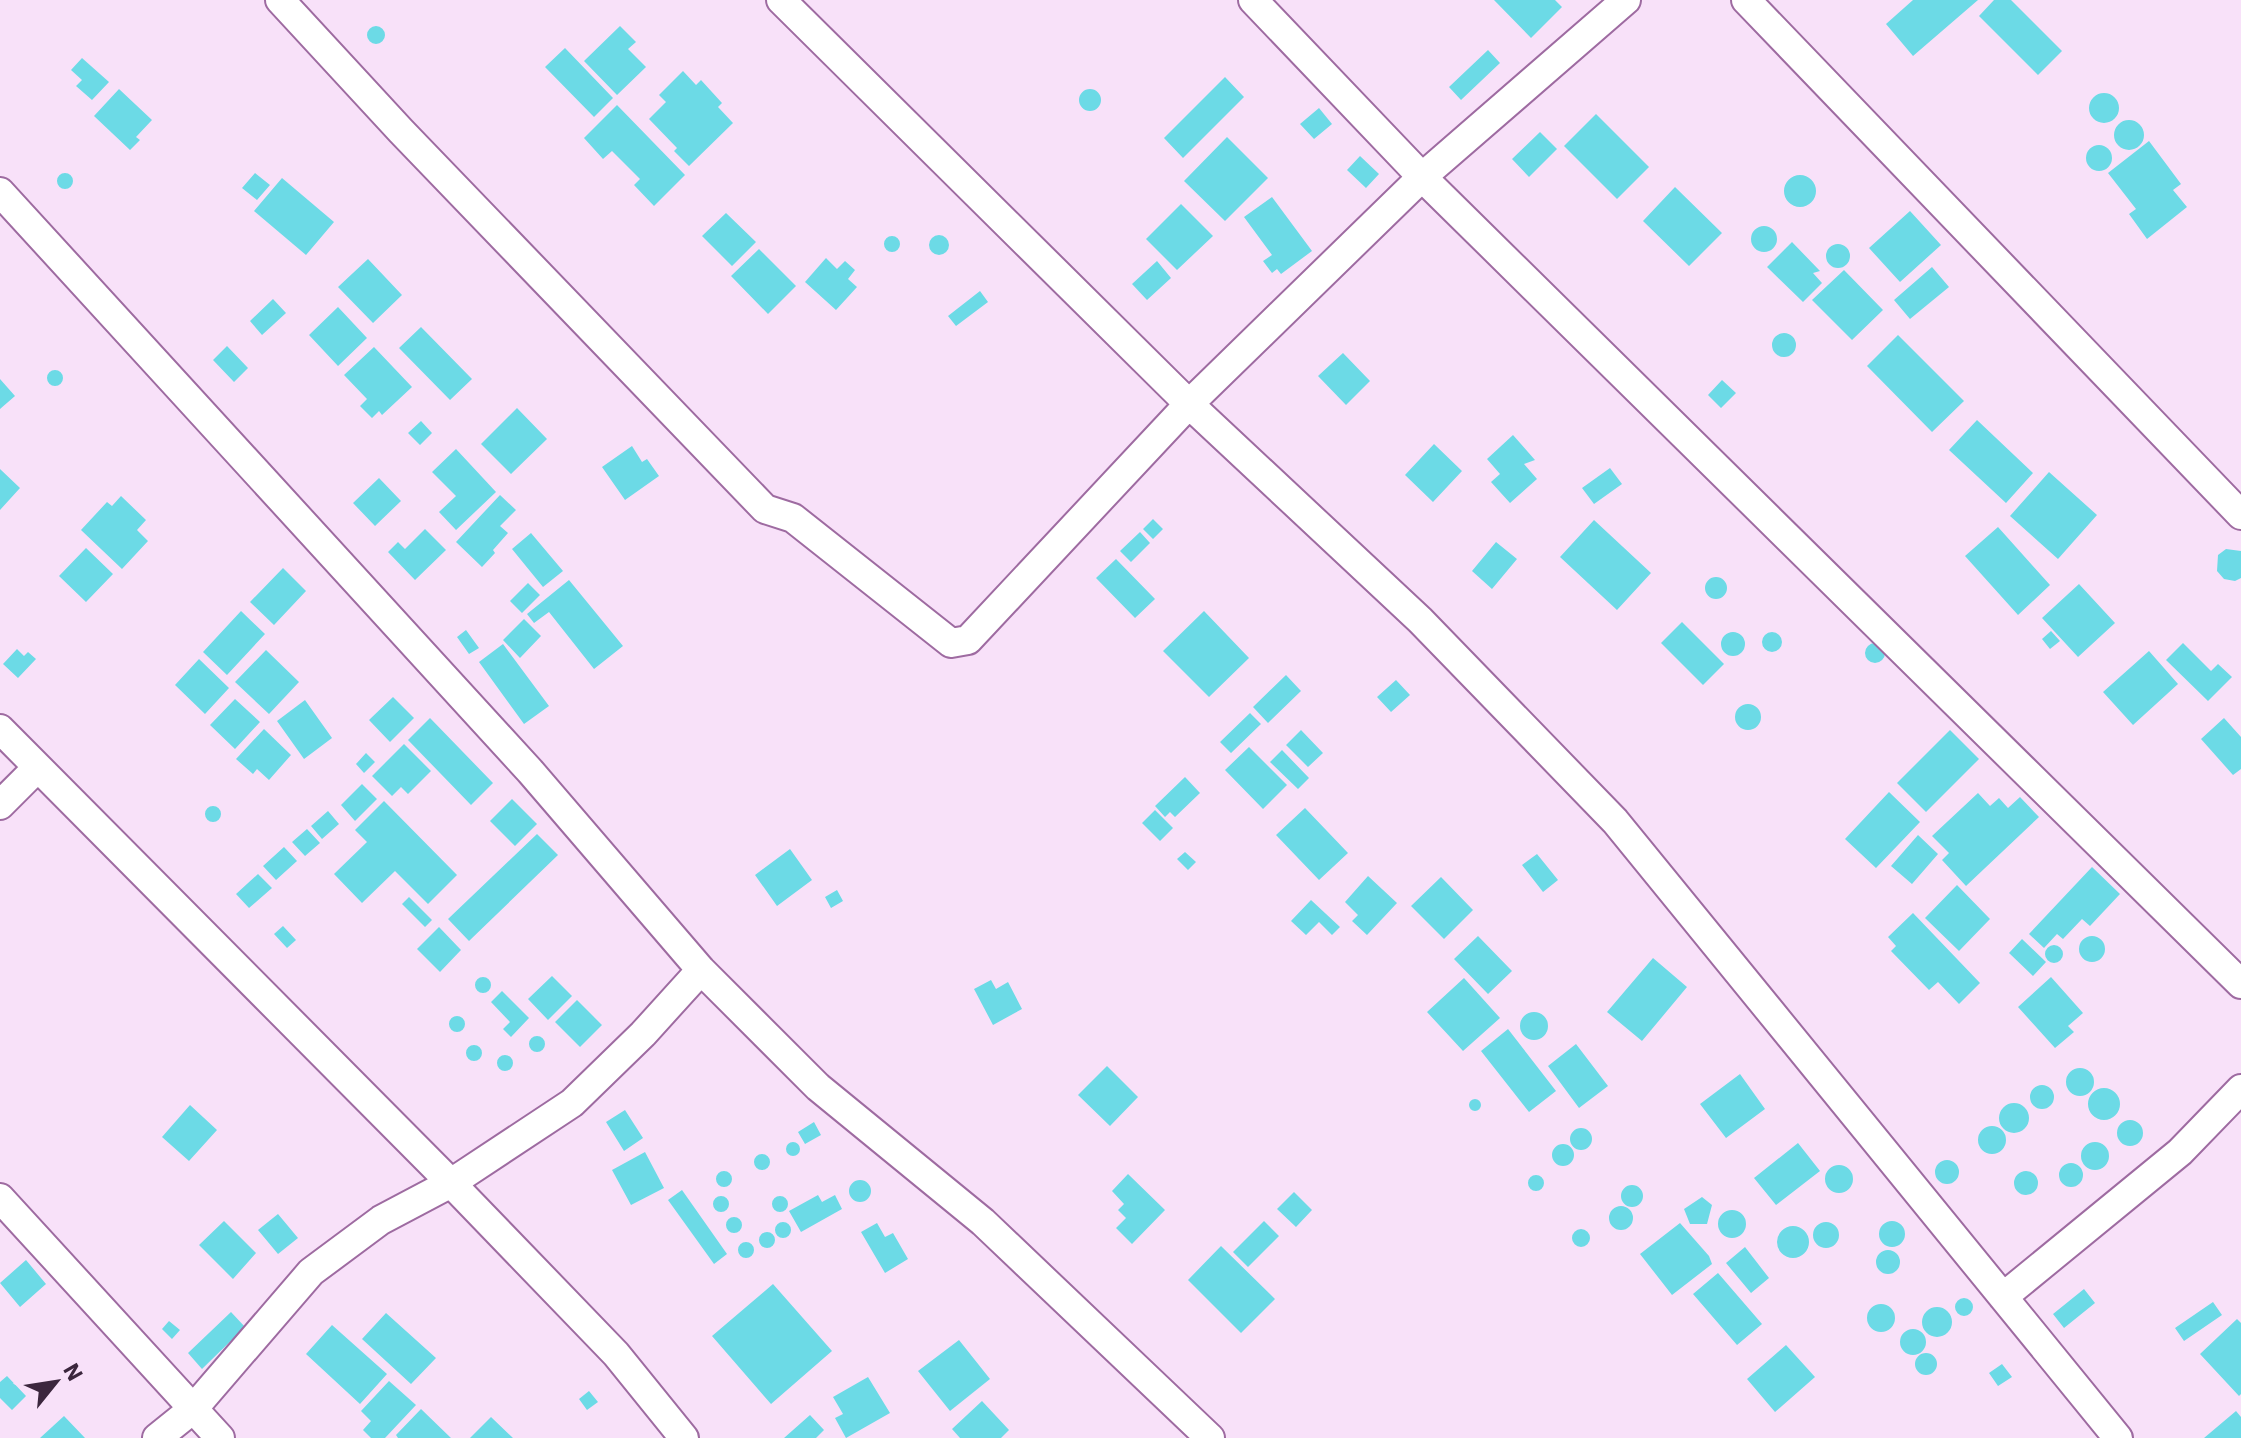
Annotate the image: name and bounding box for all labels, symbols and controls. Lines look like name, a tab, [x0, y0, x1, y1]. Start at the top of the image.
north arrow	[16, 1342, 96, 1422]
text: N	[57, 1358, 90, 1386]

